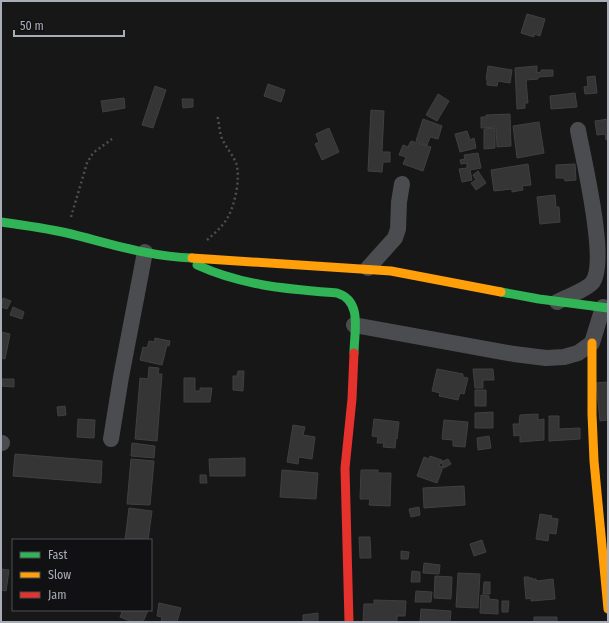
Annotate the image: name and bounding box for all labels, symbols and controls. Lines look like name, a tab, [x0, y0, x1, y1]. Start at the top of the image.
scale bar	[14, 12, 124, 38]
text: 50 m	[20, 19, 44, 33]
legend	[12, 539, 152, 611]
text: Fast	[48, 548, 67, 562]
text: Slow	[48, 568, 71, 582]
text: Jam	[48, 588, 66, 602]

